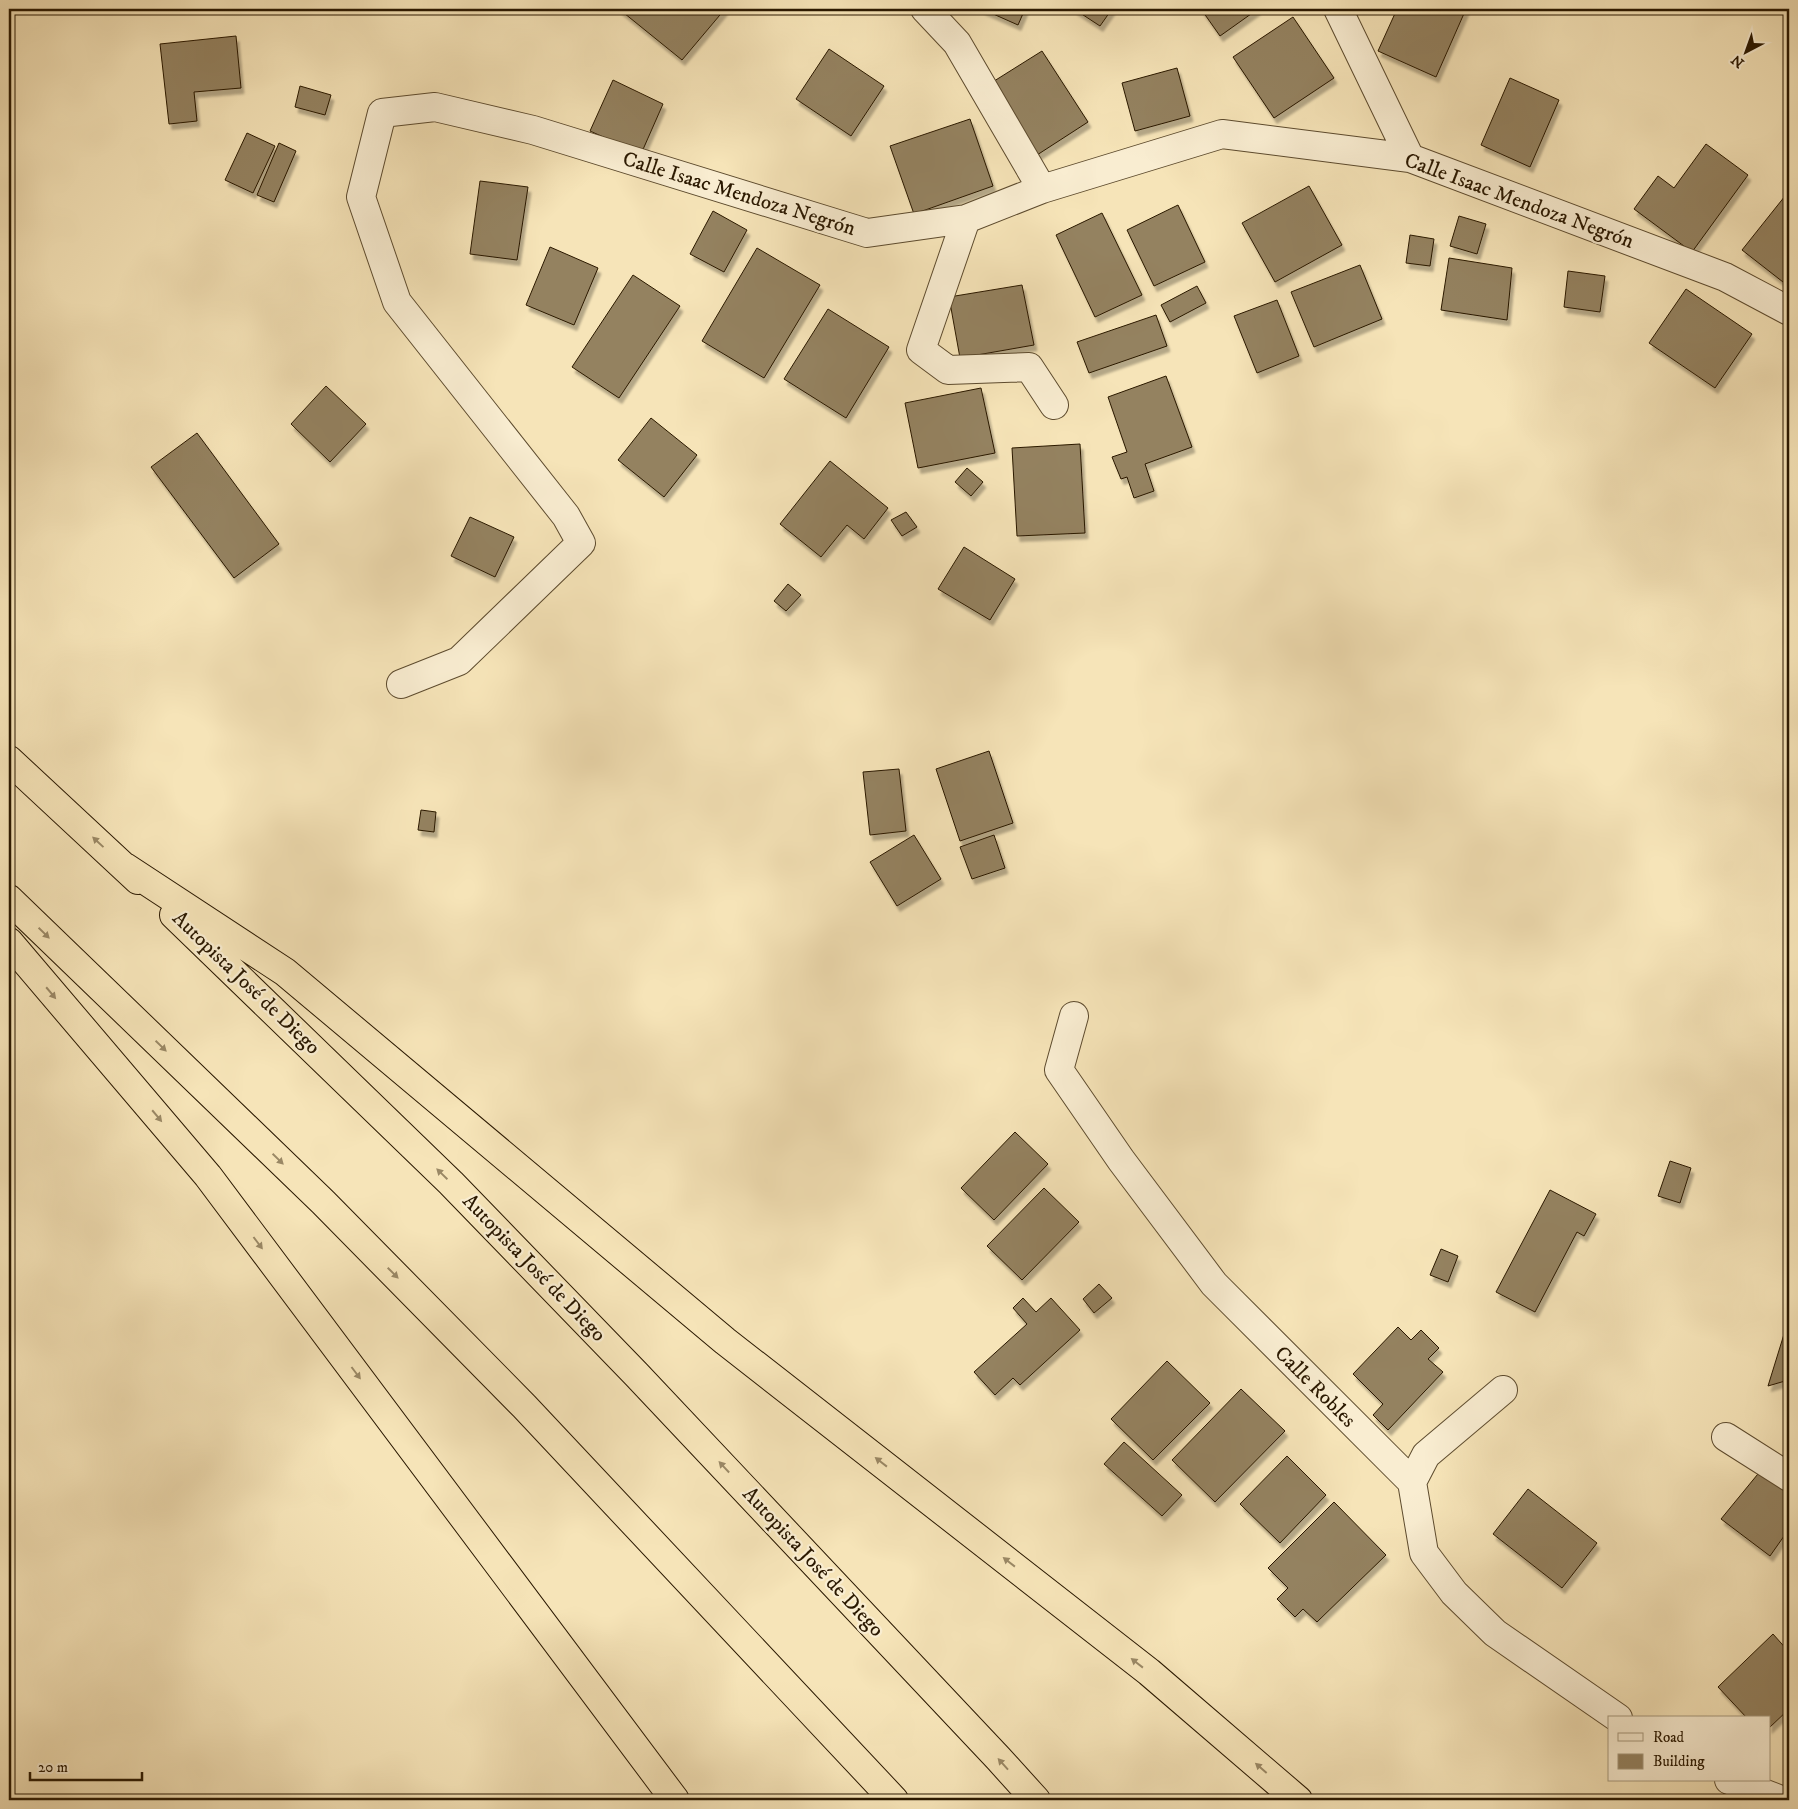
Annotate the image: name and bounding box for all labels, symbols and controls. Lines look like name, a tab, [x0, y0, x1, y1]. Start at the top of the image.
north arrow	[1720, 28, 1770, 78]
text: N	[1728, 50, 1748, 72]
street label: Calle Isaac Mendoza Negrón	[619, 146, 859, 242]
street label: Calle Isaac Mendoza Negrón	[1401, 147, 1637, 255]
one-way arrow	[92, 836, 104, 848]
street label: Autopista José de Diego	[167, 906, 325, 1060]
one-way arrow	[38, 927, 50, 939]
one-way arrow	[46, 986, 57, 999]
one-way arrow	[154, 1040, 166, 1052]
one-way arrow	[151, 1110, 163, 1122]
one-way arrow	[271, 1153, 283, 1165]
one-way arrow	[436, 1168, 448, 1180]
street label: Autopista José de Diego	[457, 1189, 611, 1347]
one-way arrow	[253, 1236, 263, 1250]
one-way arrow	[387, 1267, 399, 1279]
street label: Calle Robles	[1269, 1341, 1361, 1433]
one-way arrow	[350, 1366, 361, 1379]
one-way arrow	[875, 1457, 888, 1468]
one-way arrow	[718, 1462, 730, 1474]
street label: Autopista José de Diego	[737, 1482, 889, 1642]
one-way arrow	[1003, 1557, 1016, 1568]
one-way arrow	[1131, 1657, 1144, 1668]
legend	[1608, 1716, 1770, 1782]
text: Road	[1653, 1728, 1685, 1747]
scale bar	[30, 1749, 142, 1781]
text: Building	[1653, 1752, 1705, 1771]
one-way arrow	[998, 1757, 1009, 1770]
text: 20 m	[38, 1758, 68, 1777]
one-way arrow	[1254, 1763, 1267, 1774]

